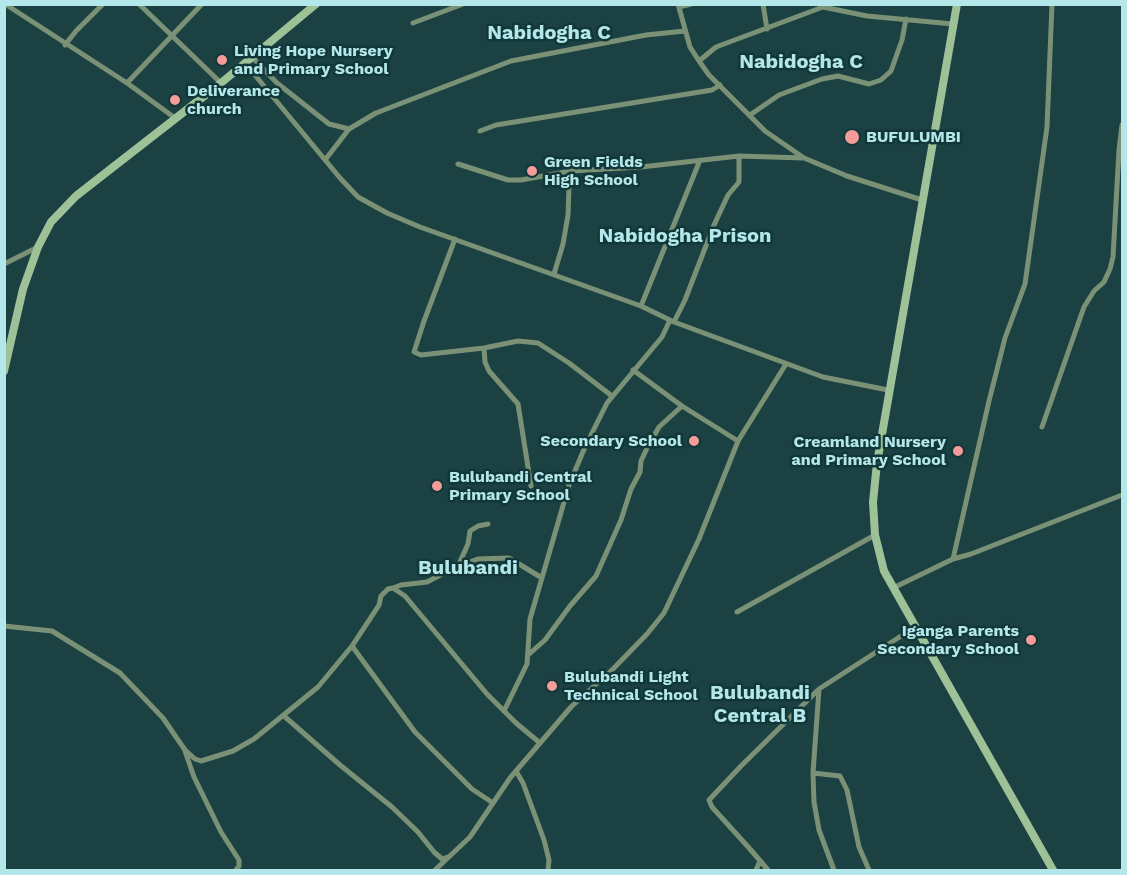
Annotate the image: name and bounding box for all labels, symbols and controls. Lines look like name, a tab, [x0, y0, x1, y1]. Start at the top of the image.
district label: Nabidogha C	[487, 21, 611, 45]
place label: Living Hope Nursery and Primary School	[234, 41, 393, 79]
district label: Nabidogha C	[739, 50, 863, 74]
marker: Living Hope Nursery and Primary School	[215, 53, 229, 67]
place label: Deliverance church	[187, 81, 280, 119]
marker: Deliverance church	[168, 93, 182, 107]
place label: BUFULUMBI	[866, 127, 961, 147]
marker: BUFULUMBI	[843, 128, 861, 146]
place label: Green Fields High School	[544, 152, 643, 190]
marker: Green Fields High School	[525, 164, 539, 178]
district label: Nabidogha Prison	[599, 224, 771, 248]
place label: Secondary School	[540, 431, 682, 451]
place label: Creamland Nursery and Primary School	[791, 432, 946, 470]
marker: Secondary School	[687, 434, 701, 448]
marker: Creamland Nursery and Primary School	[951, 444, 965, 458]
place label: Bulubandi Central Primary School	[449, 467, 592, 505]
marker: Bulubandi Central Primary School	[430, 479, 444, 493]
district label: Bulubandi	[418, 556, 518, 580]
place label: Iganga Parents Secondary School	[877, 621, 1019, 659]
marker: Iganga Parents Secondary School	[1024, 633, 1038, 647]
place label: Bulubandi Light Technical School	[564, 667, 698, 705]
marker: Bulubandi Light Technical School	[545, 679, 559, 693]
district label: Bulubandi Central B	[710, 681, 810, 728]

